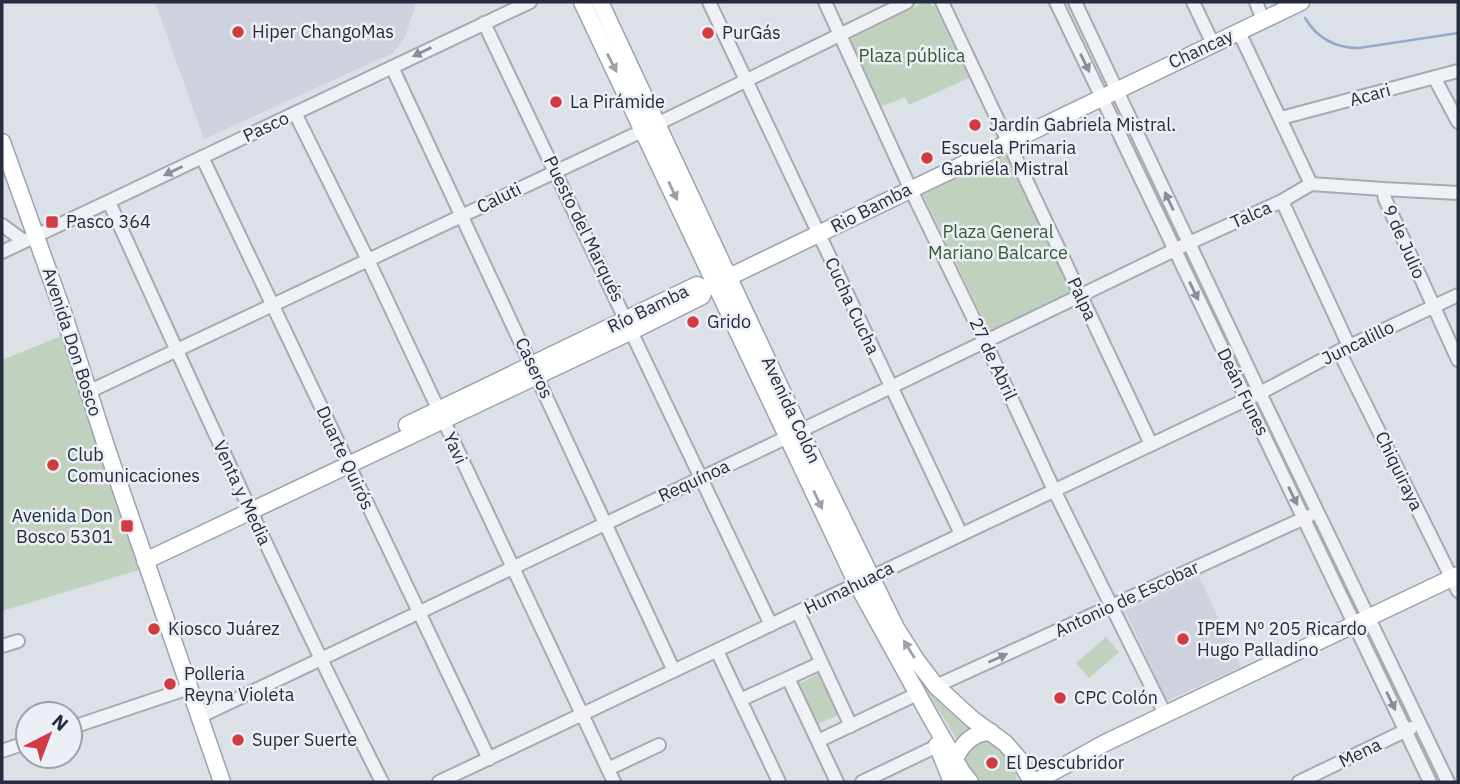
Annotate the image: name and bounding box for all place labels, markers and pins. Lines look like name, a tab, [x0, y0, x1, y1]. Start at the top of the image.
place label: Hiper ChangoMas	[252, 20, 394, 43]
place label: PurGás	[722, 21, 781, 44]
marker: Hiper ChangoMas	[230, 24, 246, 40]
marker: PurGás	[700, 25, 716, 41]
place label: La Pirámide	[570, 90, 665, 113]
marker: La Pirámide	[548, 94, 564, 110]
place label: Jardín Gabriela Mistral.	[989, 113, 1176, 136]
marker: Jardín Gabriela Mistral.	[967, 117, 983, 133]
place label: Escuela Primaria Gabriela Mistral	[941, 136, 1076, 180]
marker: Escuela Primaria Gabriela Mistral	[919, 150, 935, 166]
place label: Pasco 364	[66, 210, 151, 233]
marker: Pasco 364	[44, 214, 60, 230]
place label: Grido	[707, 310, 751, 333]
marker: Grido	[685, 314, 701, 330]
place label: Club Comunicaciones	[67, 443, 200, 487]
marker: Club Comunicaciones	[45, 457, 61, 473]
place label: Avenida Don Bosco 5301	[12, 504, 113, 548]
marker: Avenida Don Bosco 5301	[119, 518, 135, 534]
place label: Kiosco Juárez	[168, 617, 280, 640]
place label: IPEM Nº 205 Ricardo Hugo Palladino	[1197, 617, 1367, 661]
marker: Kiosco Juárez	[146, 621, 162, 637]
marker: IPEM Nº 205 Ricardo Hugo Palladino	[1175, 631, 1191, 647]
place label: Polleria Reyna Violeta	[184, 662, 295, 706]
marker: Polleria Reyna Violeta	[162, 676, 178, 692]
place label: CPC Colón	[1074, 686, 1158, 709]
marker: CPC Colón	[1052, 690, 1068, 706]
place label: Super Suerte	[252, 728, 357, 751]
marker: Super Suerte	[230, 732, 246, 748]
place label: El Descubridor	[1006, 751, 1125, 774]
marker: El Descubridor	[984, 755, 1000, 771]

